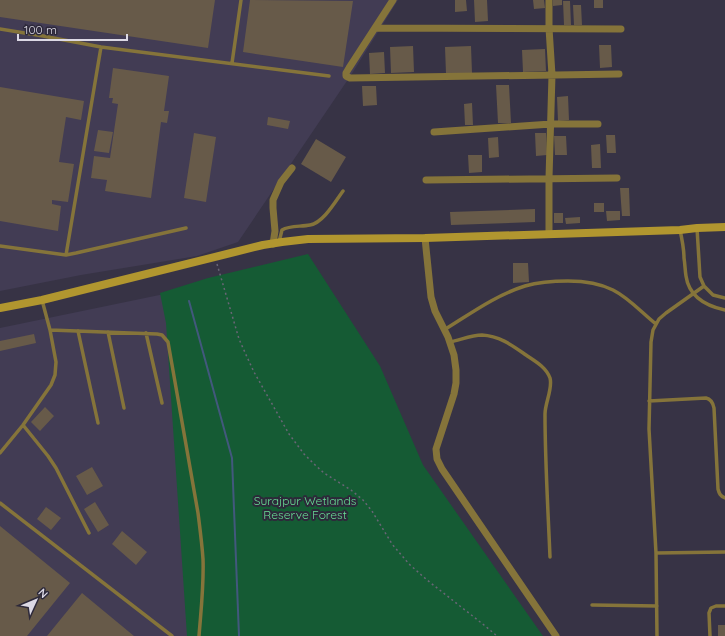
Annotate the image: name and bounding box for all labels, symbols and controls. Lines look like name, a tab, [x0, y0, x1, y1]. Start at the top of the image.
scale bar	[18, 16, 127, 42]
text: 100 m	[24, 22, 57, 37]
park label: Surajpur Wetlands Reserve Forest	[254, 493, 357, 522]
north arrow	[16, 580, 56, 620]
text: N	[35, 585, 51, 601]

